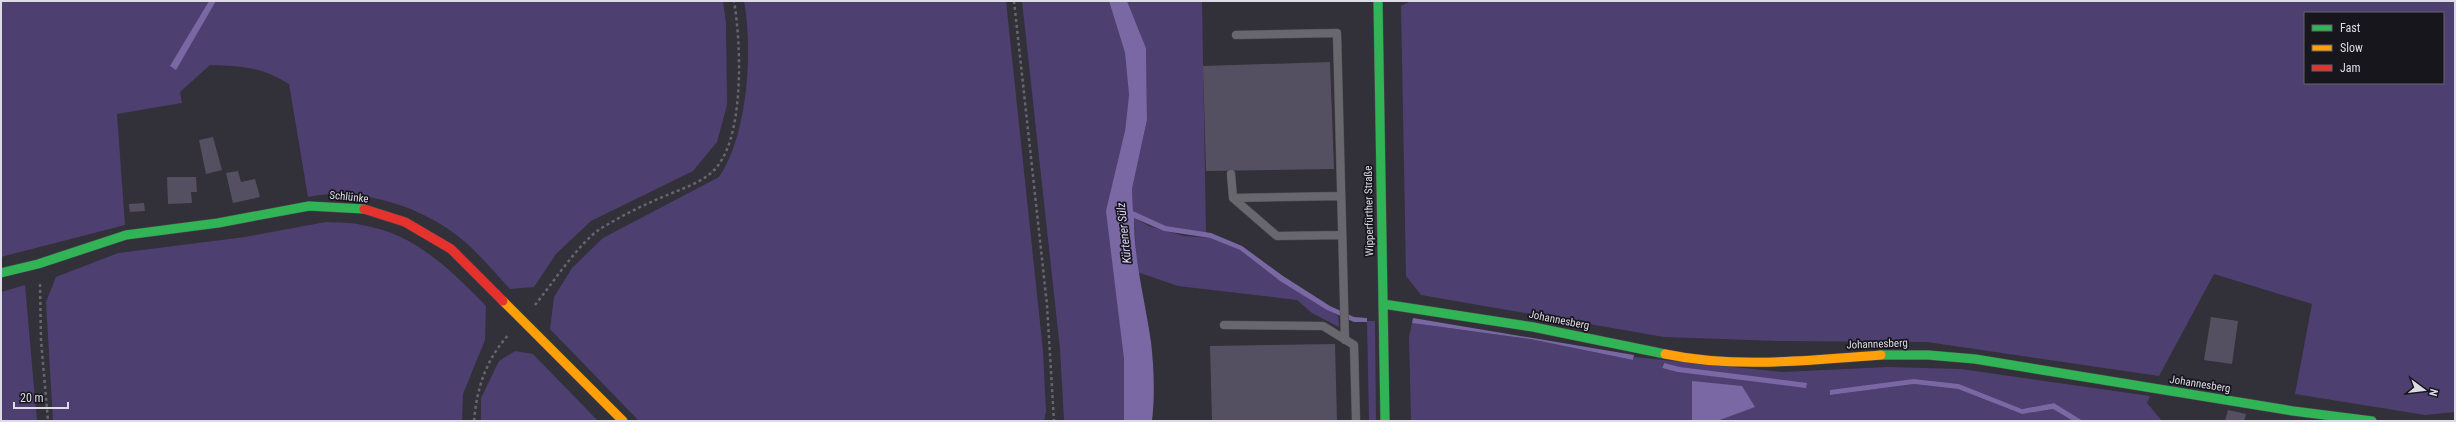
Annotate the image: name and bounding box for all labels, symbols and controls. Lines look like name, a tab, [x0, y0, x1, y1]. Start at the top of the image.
legend	[2304, 12, 2444, 84]
text: Fast	[2340, 21, 2361, 35]
text: Slow	[2340, 41, 2363, 55]
text: Jam	[2340, 61, 2361, 75]
street label: Wipperfürther Straße	[1362, 166, 1376, 256]
street label: Schlünke	[329, 188, 369, 206]
water label: Kürtener Sülz	[1114, 201, 1134, 264]
street label: Johannesberg	[1528, 308, 1590, 332]
street label: Johannesberg	[1846, 336, 1908, 352]
north arrow	[2404, 370, 2444, 410]
street label: Johannesberg	[2169, 373, 2231, 395]
scale bar	[14, 384, 68, 410]
text: N	[2426, 388, 2440, 398]
text: 20 m	[20, 391, 44, 405]

